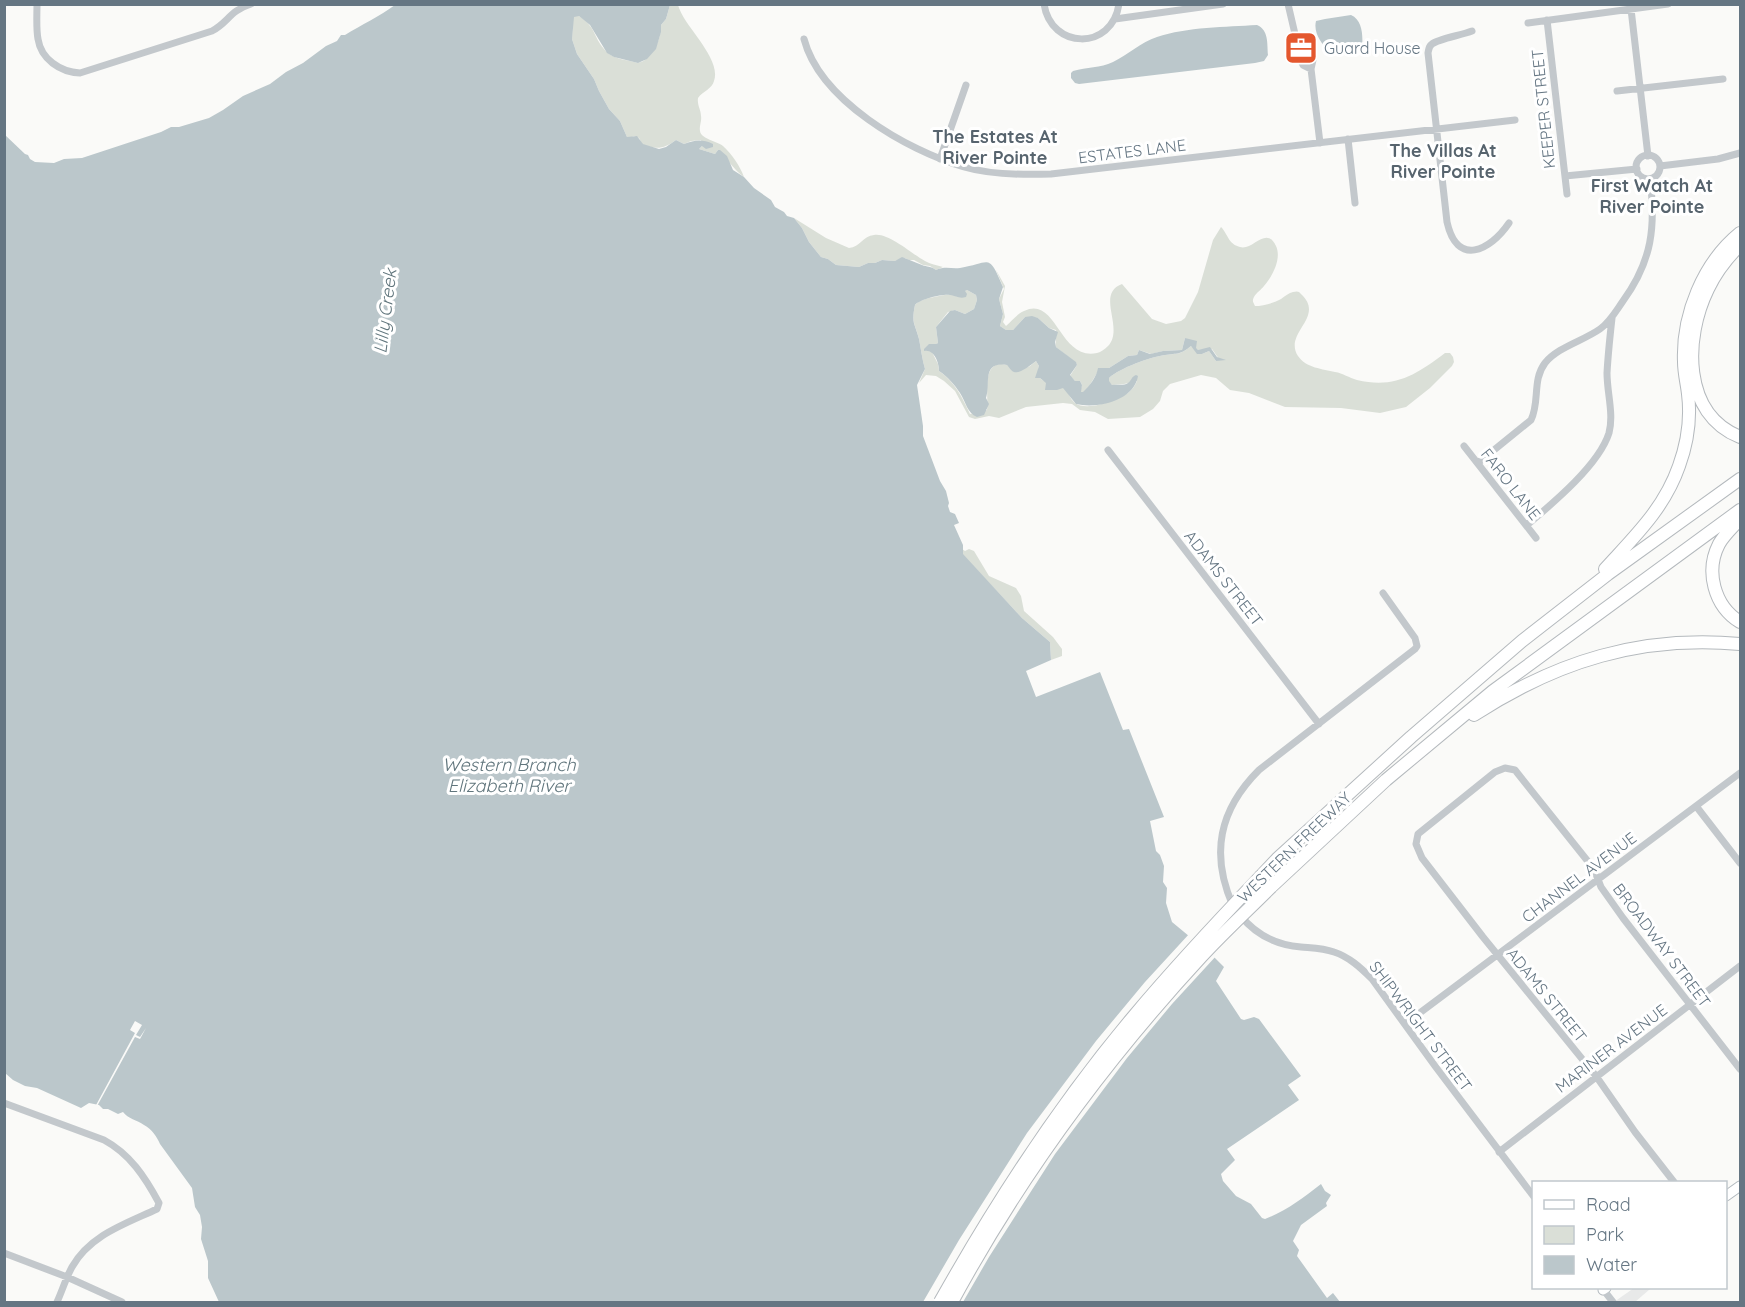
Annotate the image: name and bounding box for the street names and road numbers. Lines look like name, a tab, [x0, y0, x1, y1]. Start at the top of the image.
street label: KEEPER STREET	[1527, 48, 1559, 170]
street label: ESTATES LANE	[1077, 134, 1187, 168]
street label: FARO LANE	[1477, 444, 1545, 524]
street label: ADAMS STREET	[1180, 526, 1268, 630]
street label: WESTERN FREEWAY	[1233, 787, 1355, 907]
street label: CHANNEL AVENUE	[1518, 827, 1640, 927]
street label: BROADWAY STREET	[1609, 879, 1715, 1011]
street label: ADAMS STREET	[1503, 944, 1591, 1047]
street label: SHIPWRIGHT STREET	[1365, 957, 1477, 1095]
street label: MARINER AVENUE	[1551, 999, 1671, 1097]

